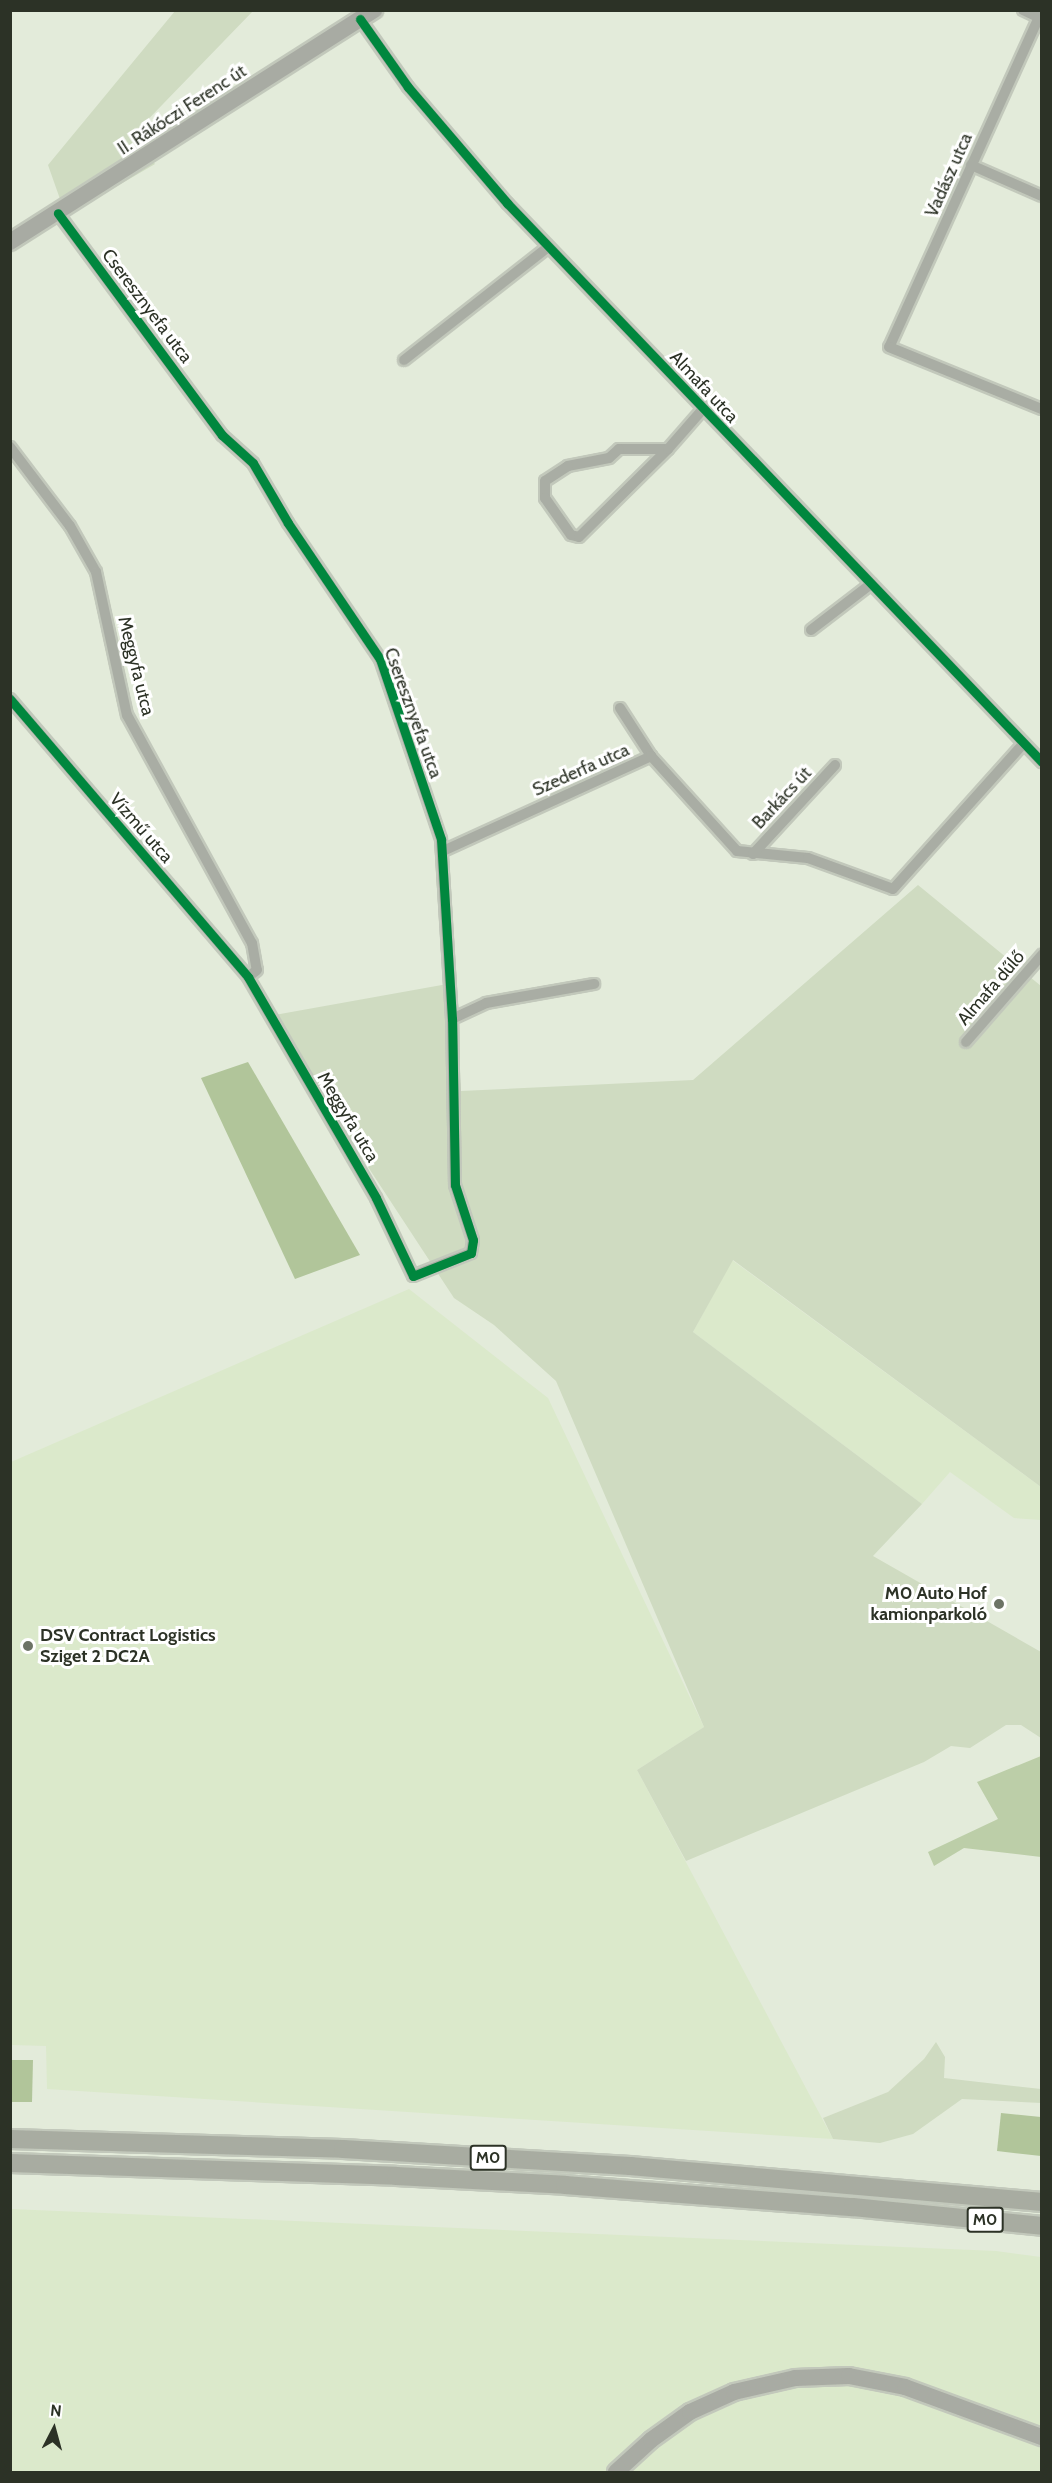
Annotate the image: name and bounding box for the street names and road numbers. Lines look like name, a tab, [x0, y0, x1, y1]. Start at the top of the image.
street label: II. Rákóczi Ferenc út	[114, 60, 250, 160]
street label: Vadász utca	[921, 130, 977, 220]
street label: Cseresznyefa utca	[97, 245, 197, 367]
street label: Almafa utca	[665, 347, 743, 427]
street label: Meggyfa utca	[113, 614, 159, 718]
street label: Cseresznyefa utca	[379, 645, 447, 781]
street label: Szederfa utca	[529, 739, 633, 801]
street label: Barkács út	[748, 763, 816, 833]
street label: Vízmű utca	[105, 789, 177, 867]
street label: Almafa dűlő	[953, 946, 1029, 1030]
street label: Meggyfa utca	[313, 1068, 383, 1166]
road number: M0	[468, 2145, 508, 2171]
road number: M0	[966, 2207, 1004, 2233]

